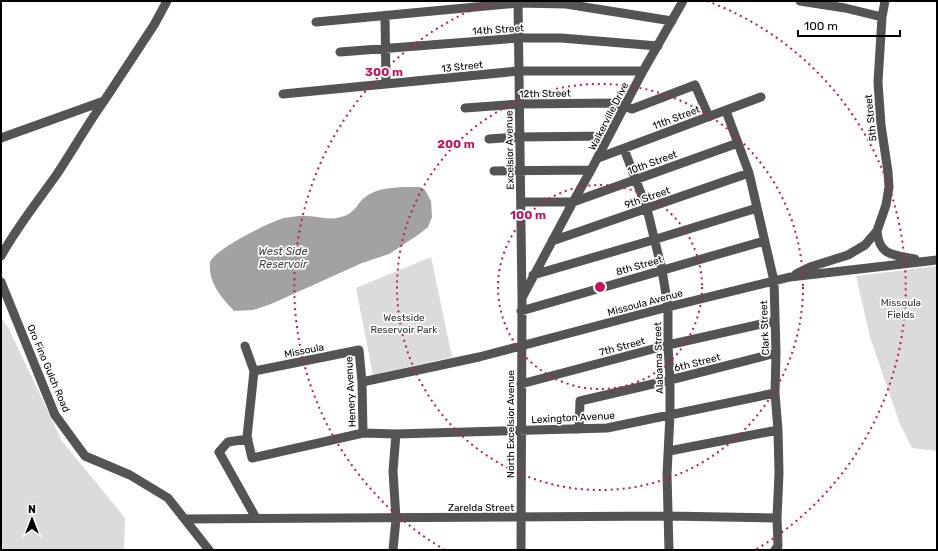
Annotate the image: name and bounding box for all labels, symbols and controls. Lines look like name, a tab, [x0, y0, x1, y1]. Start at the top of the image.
scale bar	[798, 12, 900, 38]
text: 100 m	[804, 19, 838, 33]
street label: 14th Street	[472, 22, 524, 38]
street label: 13 Street	[441, 59, 484, 75]
text: 300 m	[365, 65, 403, 79]
street label: Walkerville Drive	[587, 80, 631, 153]
street label: 12th Street	[519, 88, 571, 100]
street label: 5th Street	[863, 94, 879, 142]
street label: 11th Street	[651, 103, 702, 132]
street label: Excelsior Avenue	[503, 110, 517, 190]
text: 200 m	[437, 137, 475, 151]
street label: 10th Street	[626, 148, 679, 177]
street label: 9th Street	[623, 185, 672, 211]
text: 100 m	[510, 208, 546, 222]
water label: West Side Reservoir	[258, 245, 308, 271]
street label: 8th Street	[615, 254, 664, 278]
centre of rings	[593, 280, 607, 294]
street label: Missoula Avenue	[606, 287, 685, 319]
park label: Missoula Fields	[881, 297, 921, 321]
street label: Clark Street	[758, 300, 772, 356]
park label: Westside Reservoir Park	[371, 312, 438, 336]
street label: Alabama Street	[652, 322, 666, 394]
street label: Oro Fino Gulch Road	[24, 323, 72, 414]
street label: 7th Street	[598, 335, 646, 359]
street label: Missoula	[283, 341, 325, 361]
street label: 6th Street	[673, 351, 722, 375]
street label: Henery Avenue	[343, 356, 359, 428]
street label: North Excelsior Avenue	[505, 370, 517, 478]
street label: Lexington Avenue	[531, 410, 616, 426]
north arrow	[12, 499, 52, 539]
street label: Zarelda Street	[448, 502, 514, 514]
text: N	[28, 503, 36, 516]

